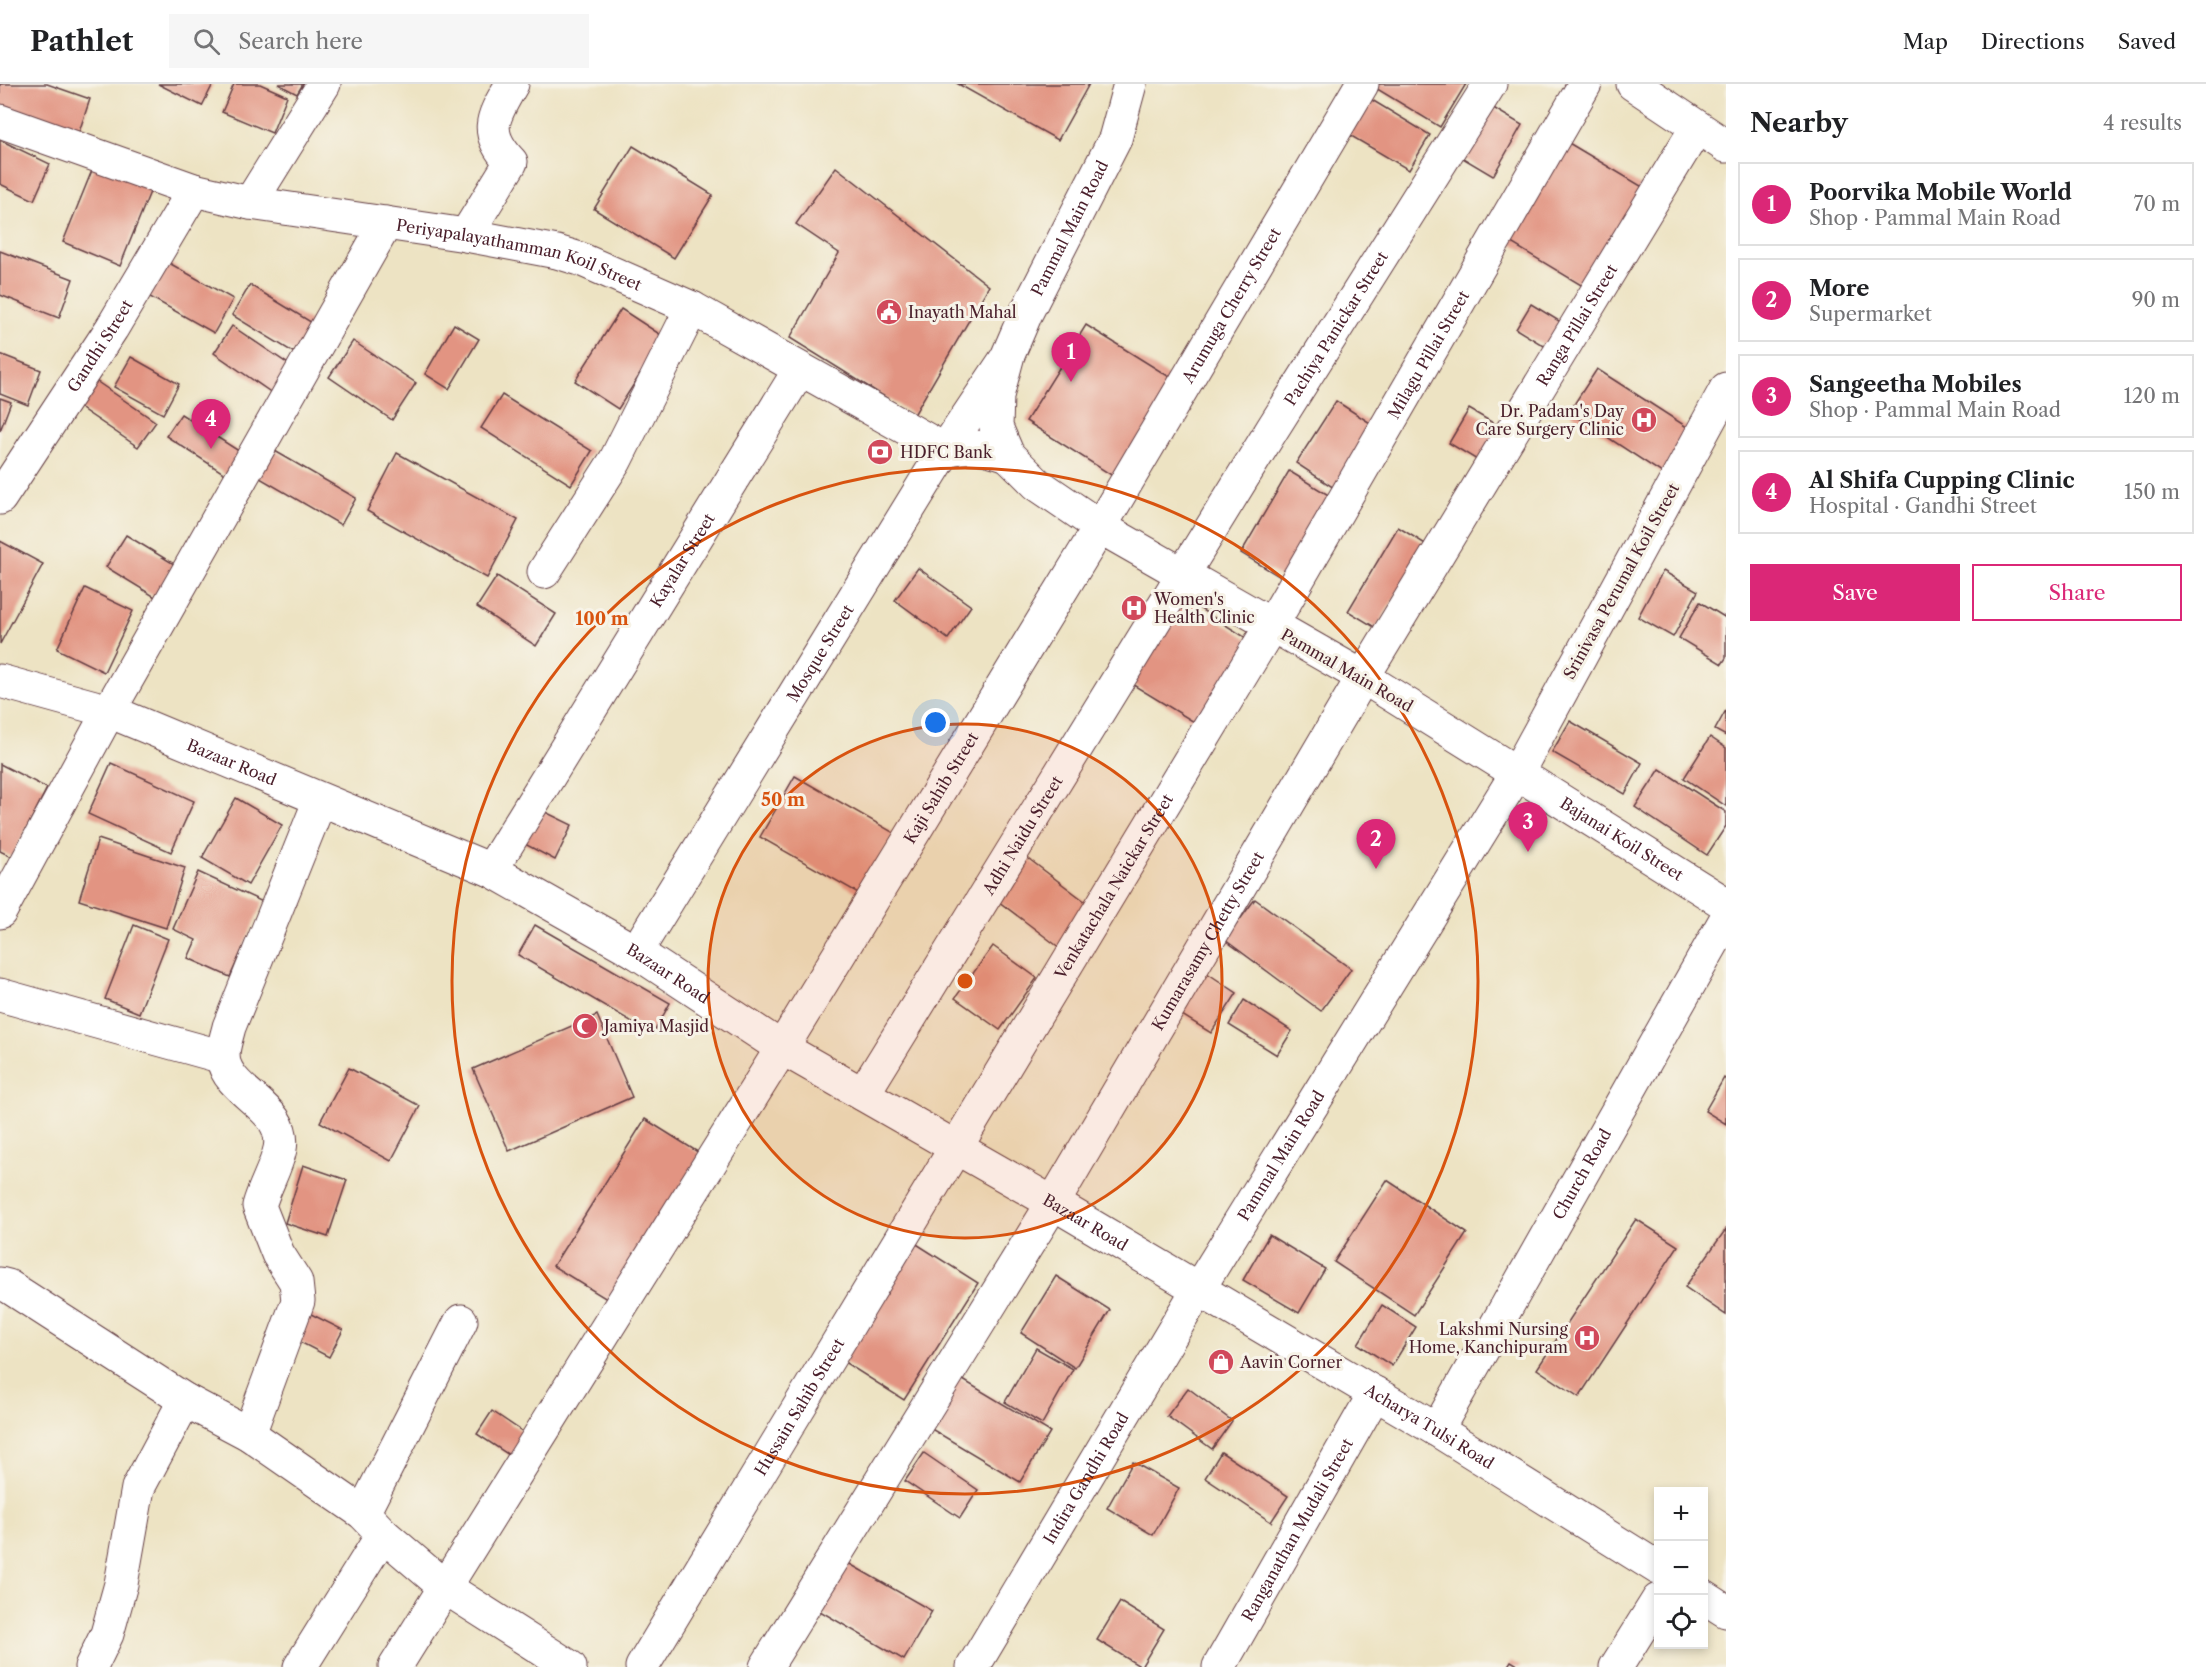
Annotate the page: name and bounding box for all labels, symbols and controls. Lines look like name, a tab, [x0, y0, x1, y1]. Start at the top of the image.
search box	[169, 14, 589, 68]
text: Pathlet	[30, 24, 133, 58]
icon: search	[190, 25, 223, 58]
text: Search here	[238, 28, 363, 55]
text: Map	[1903, 29, 1948, 54]
text: Directions	[1981, 29, 2085, 54]
text: Saved	[2118, 29, 2176, 54]
text: Nearby	[1750, 107, 1848, 139]
text: 4 results	[2103, 111, 2182, 135]
street label: Pammal Main Road	[1026, 157, 1112, 299]
text: Poorvika Mobile World	[1809, 179, 2072, 206]
text: 1	[1767, 192, 1776, 216]
text: 70 m	[2134, 192, 2180, 216]
text: Shop · Pammal Main Road	[1809, 206, 2061, 230]
street label: Periyapalayathamman Koil Street	[395, 215, 645, 295]
street label: Arumuga Cherry Street	[1177, 224, 1285, 387]
street label: Pachiya Panickar Street	[1280, 247, 1392, 409]
street label: Ranga Pillai Street	[1532, 260, 1622, 390]
text: More	[1809, 275, 1870, 302]
street label: Milagu Pillai Street	[1383, 287, 1473, 422]
text: 2	[1766, 288, 1777, 312]
text: 90 m	[2132, 288, 2180, 312]
street label: Gandhi Street	[63, 296, 137, 396]
public building icon: Inayath Mahal	[874, 297, 904, 327]
place label: Inayath Mahal	[908, 302, 1017, 322]
text: Supermarket	[1809, 302, 1932, 326]
pin: 1	[1052, 332, 1090, 382]
text: Sangeetha Mobiles	[1809, 371, 2022, 398]
text: 3	[1766, 384, 1777, 408]
text: 120 m	[2123, 384, 2180, 408]
text: Shop · Pammal Main Road	[1809, 398, 2061, 422]
pin: 4	[192, 400, 230, 449]
place label: Dr. Padam's Day Care Surgery Clinic	[1475, 401, 1625, 439]
hospital icon: Dr. Padam's Day Care Surgery Clinic	[1629, 405, 1659, 435]
bank icon: HDFC Bank	[865, 437, 895, 467]
place label: HDFC Bank	[900, 442, 993, 462]
text: Al Shifa Cupping Clinic	[1809, 467, 2075, 494]
street label: Srinivasa Perumal Koil Street	[1559, 479, 1683, 683]
text: 4	[1766, 480, 1777, 504]
text: 150 m	[2124, 480, 2180, 504]
text: Hospital · Gandhi Street	[1809, 494, 2037, 518]
street label: Kayalar Street	[646, 509, 719, 611]
button: Save	[1750, 564, 1960, 621]
button: Share	[1972, 564, 2182, 621]
place label: Women's Health Clinic	[1153, 589, 1255, 627]
hospital icon: Women's Health Clinic	[1119, 593, 1149, 623]
street label: Mosque Street	[782, 600, 858, 705]
text: 100 m	[575, 608, 629, 630]
street label: Pammal Main Road	[1277, 624, 1417, 716]
your location	[921, 708, 950, 737]
street label: Kaji Sahib Street	[899, 728, 983, 847]
street label: Bazaar Road	[184, 735, 280, 790]
street label: Adhi Naidu Street	[978, 772, 1067, 899]
text: 50 m	[761, 789, 805, 811]
street label: Venkatachala Naickar Street	[1050, 790, 1177, 984]
street label: Bajanai Koil Street	[1557, 793, 1687, 885]
pin: 3	[1508, 802, 1547, 852]
pin: 2	[1356, 820, 1396, 869]
street label: Kumarasamy Chetty Street	[1147, 847, 1268, 1034]
street label: Bazaar Road	[623, 939, 714, 1008]
centre of rings	[955, 971, 975, 991]
mosque icon: Jamiya Masjid	[570, 1011, 600, 1041]
place label: Jamiya Masjid	[601, 1016, 709, 1036]
street label: Pammal Main Road	[1233, 1086, 1329, 1224]
street label: Church Road	[1548, 1125, 1615, 1223]
street label: Bazaar Road	[1039, 1189, 1132, 1255]
place label: Lakshmi Nursing Home, Kanchipuram	[1409, 1319, 1569, 1357]
hospital icon: Lakshmi Nursing Home, Kanchipuram	[1572, 1323, 1602, 1353]
street label: Hussain Sahib Street	[750, 1334, 849, 1479]
shop icon: Aavin Corner	[1206, 1347, 1236, 1377]
place label: Aavin Corner	[1239, 1352, 1343, 1372]
street label: Acharya Tulsi Road	[1360, 1379, 1498, 1473]
street label: Indira Gandhi Road	[1039, 1408, 1133, 1547]
street label: Ranganathan Mudali Street	[1237, 1434, 1357, 1625]
map controls	[1654, 1487, 1708, 1649]
button: +	[1654, 1487, 1708, 1541]
button: −	[1654, 1541, 1708, 1595]
button: locate	[1654, 1595, 1708, 1649]

